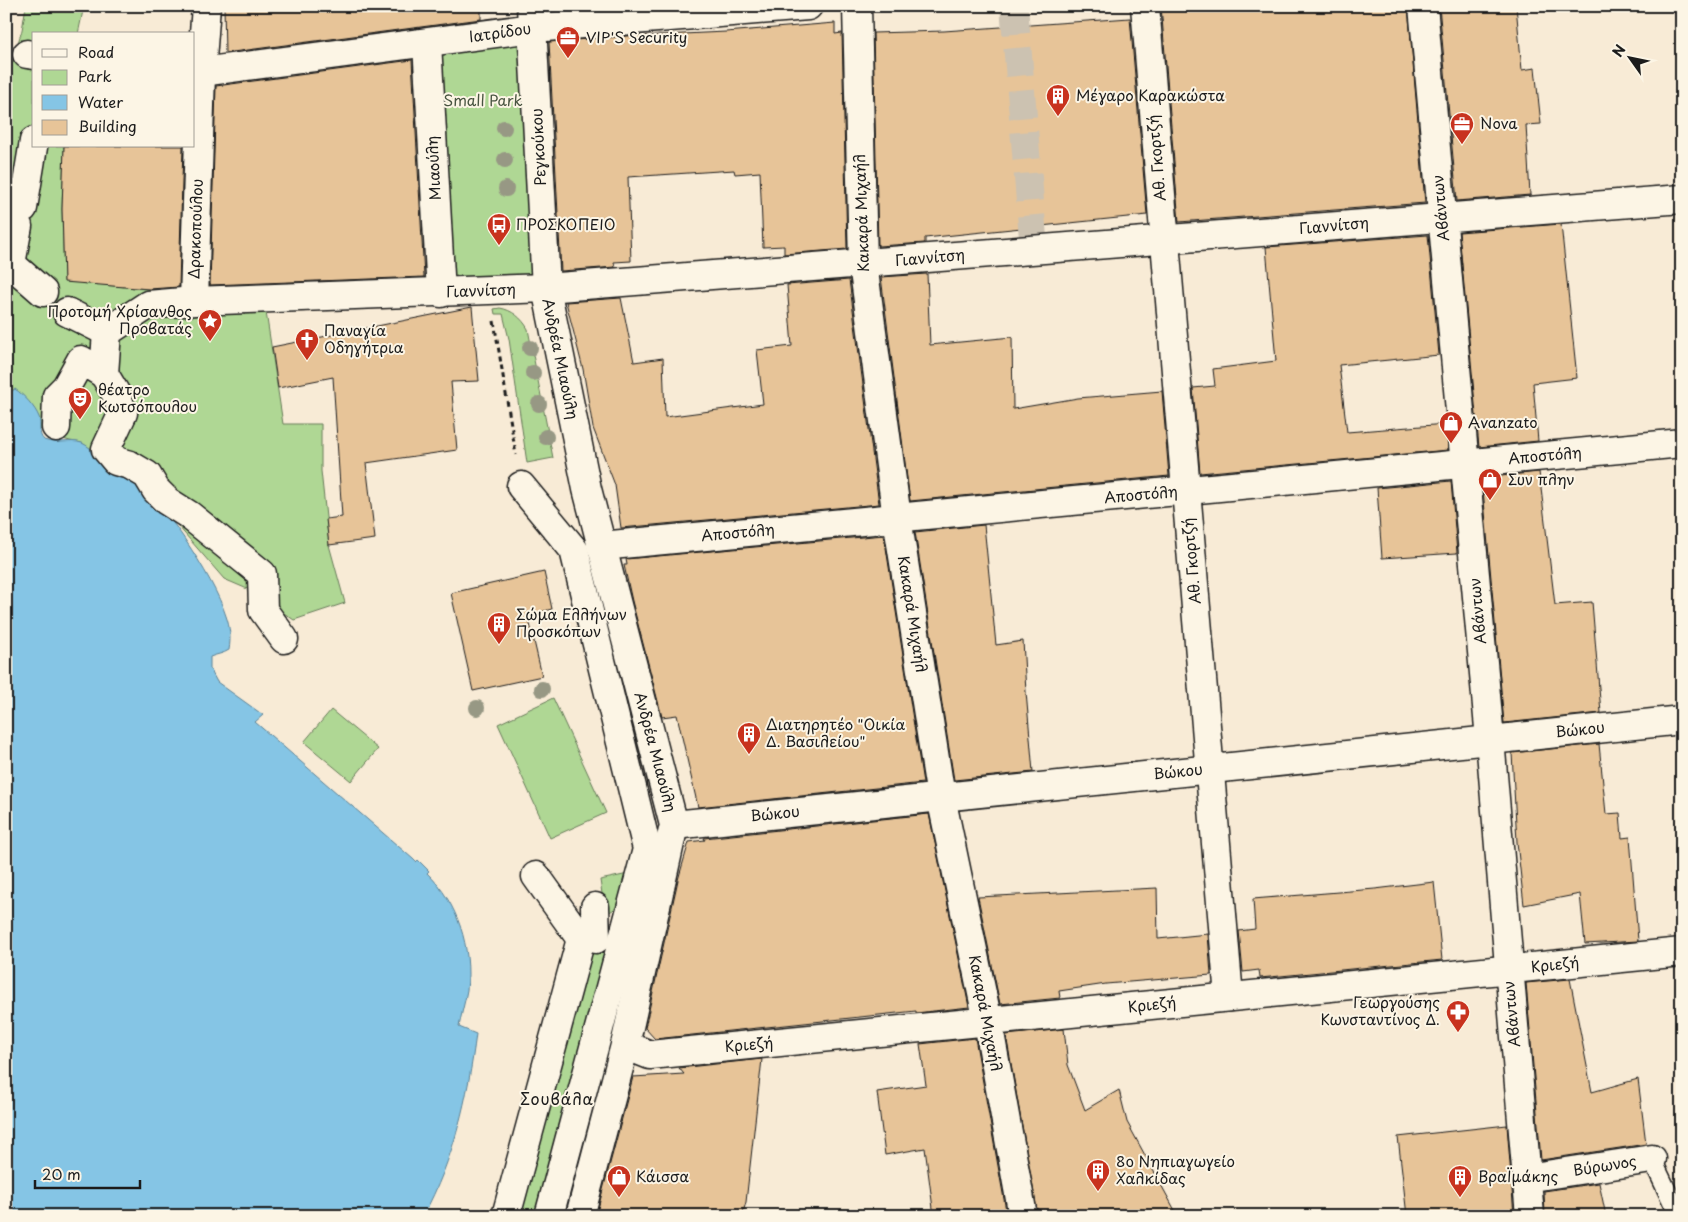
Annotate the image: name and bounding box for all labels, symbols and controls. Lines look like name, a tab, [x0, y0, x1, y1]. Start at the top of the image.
street label: Ιατρίδου	[467, 16, 532, 47]
office icon: VIP'S Security	[555, 25, 581, 59]
place label: VIP'S Security	[586, 25, 687, 48]
legend	[32, 32, 195, 148]
north arrow	[1606, 32, 1656, 82]
text: Road	[78, 40, 114, 63]
text: N	[1607, 40, 1631, 61]
text: Park	[78, 64, 112, 87]
building icon: Μέγαρο Καρακώστα	[1045, 83, 1071, 117]
place label: Μέγαρο Καρακώστα	[1076, 83, 1225, 106]
park label: Small Park	[443, 88, 523, 111]
text: Water	[78, 90, 123, 113]
street label: Ρεγκούκου	[524, 108, 551, 187]
office icon: Nova	[1449, 111, 1475, 145]
place label: Nova	[1480, 111, 1518, 134]
text: Building	[78, 114, 137, 137]
street label: Αθ. Γκορτζή	[1140, 114, 1171, 202]
street label: Μιαούλη	[419, 135, 446, 201]
street label: Κακαρά Μιχαήλ	[847, 154, 874, 273]
street label: Αβάντων	[1425, 174, 1454, 242]
street label: Δρακοπούλου	[181, 178, 208, 279]
street label: Γιαννίτση	[1298, 210, 1370, 239]
bus stop icon: ΠΡΟΣΚΟΠΕΙΟ	[486, 212, 512, 246]
place label: ΠΡΟΣΚΟΠΕΙΟ	[516, 212, 616, 235]
street label: Γιαννίτση	[894, 242, 966, 271]
street label: Γιαννίτση	[446, 277, 516, 302]
street label: Ανδρέα Μιαούλη	[537, 296, 586, 421]
place label: Προτομή Χρίσανθος Προβατάς	[48, 299, 192, 339]
place icon: Προτομή Χρίσανθος Προβατάς	[197, 308, 223, 342]
place label: Παναγία Οδηγήτρια	[324, 318, 404, 358]
church icon: Παναγία Οδηγήτρια	[294, 327, 320, 361]
place label: θέατρο Κωτσόπουλου	[98, 377, 197, 417]
theatre icon: θέατρο Κωτσόπουλου	[67, 386, 93, 420]
shop icon: Avanzato	[1438, 410, 1464, 444]
place label: Avanzato	[1468, 410, 1538, 433]
street label: Αποστόλη	[1507, 440, 1583, 469]
shop icon: Συν πλην	[1477, 467, 1503, 501]
place label: Συν πλην	[1508, 467, 1575, 490]
street label: Αποστόλη	[1103, 479, 1179, 508]
street label: Αποστόλη	[700, 517, 776, 546]
street label: Αθ. Γκορτζή	[1175, 517, 1206, 605]
street label: Κακαρά Μιχαήλ	[893, 554, 934, 674]
street label: Αβάντων	[1462, 577, 1491, 645]
place label: Σώμα Ελλήνων Προσκόπων	[516, 602, 627, 642]
building icon: Σώμα Ελλήνων Προσκόπων	[486, 611, 512, 645]
street label: Ανδρέα Μιαούλη	[629, 689, 683, 814]
place label: Διατηρητέο "Οικία Δ. Βασιλείου"	[766, 712, 906, 752]
street label: Βώκου	[1554, 714, 1606, 743]
building icon: Διατηρητέο "Οικία Δ. Βασιλείου"	[736, 721, 762, 755]
street label: Βώκου	[1152, 756, 1204, 785]
street label: Βώκου	[749, 798, 801, 827]
street label: Κριεζή	[1530, 950, 1580, 977]
street label: Κακαρά Μιχαήλ	[964, 952, 1009, 1073]
street label: Αβάντων	[1496, 980, 1525, 1048]
street label: Κριεζή	[1127, 990, 1177, 1017]
place label: Γεωργούσης Κωνσταντίνος Δ.	[1320, 990, 1440, 1030]
pharmacy icon: Γεωργούσης Κωνσταντίνος Δ.	[1445, 999, 1471, 1033]
street label: Κριεζή	[724, 1030, 774, 1057]
district label: Σουβάλα	[520, 1086, 594, 1110]
street label: Βύρωνος	[1572, 1148, 1638, 1181]
place label: 8ο Νηπιαγωγείο Χαλκίδας	[1116, 1149, 1235, 1189]
scale bar	[35, 1157, 140, 1189]
building icon: 8ο Νηπιαγωγείο Χαλκίδας	[1085, 1158, 1111, 1192]
text: 20 m	[42, 1162, 81, 1185]
shop icon: Κάισσα	[606, 1164, 632, 1198]
place label: Κάισσα	[636, 1164, 689, 1187]
building icon: ΒραΪμάκης	[1447, 1164, 1473, 1198]
place label: ΒραΪμάκης	[1478, 1164, 1558, 1187]

